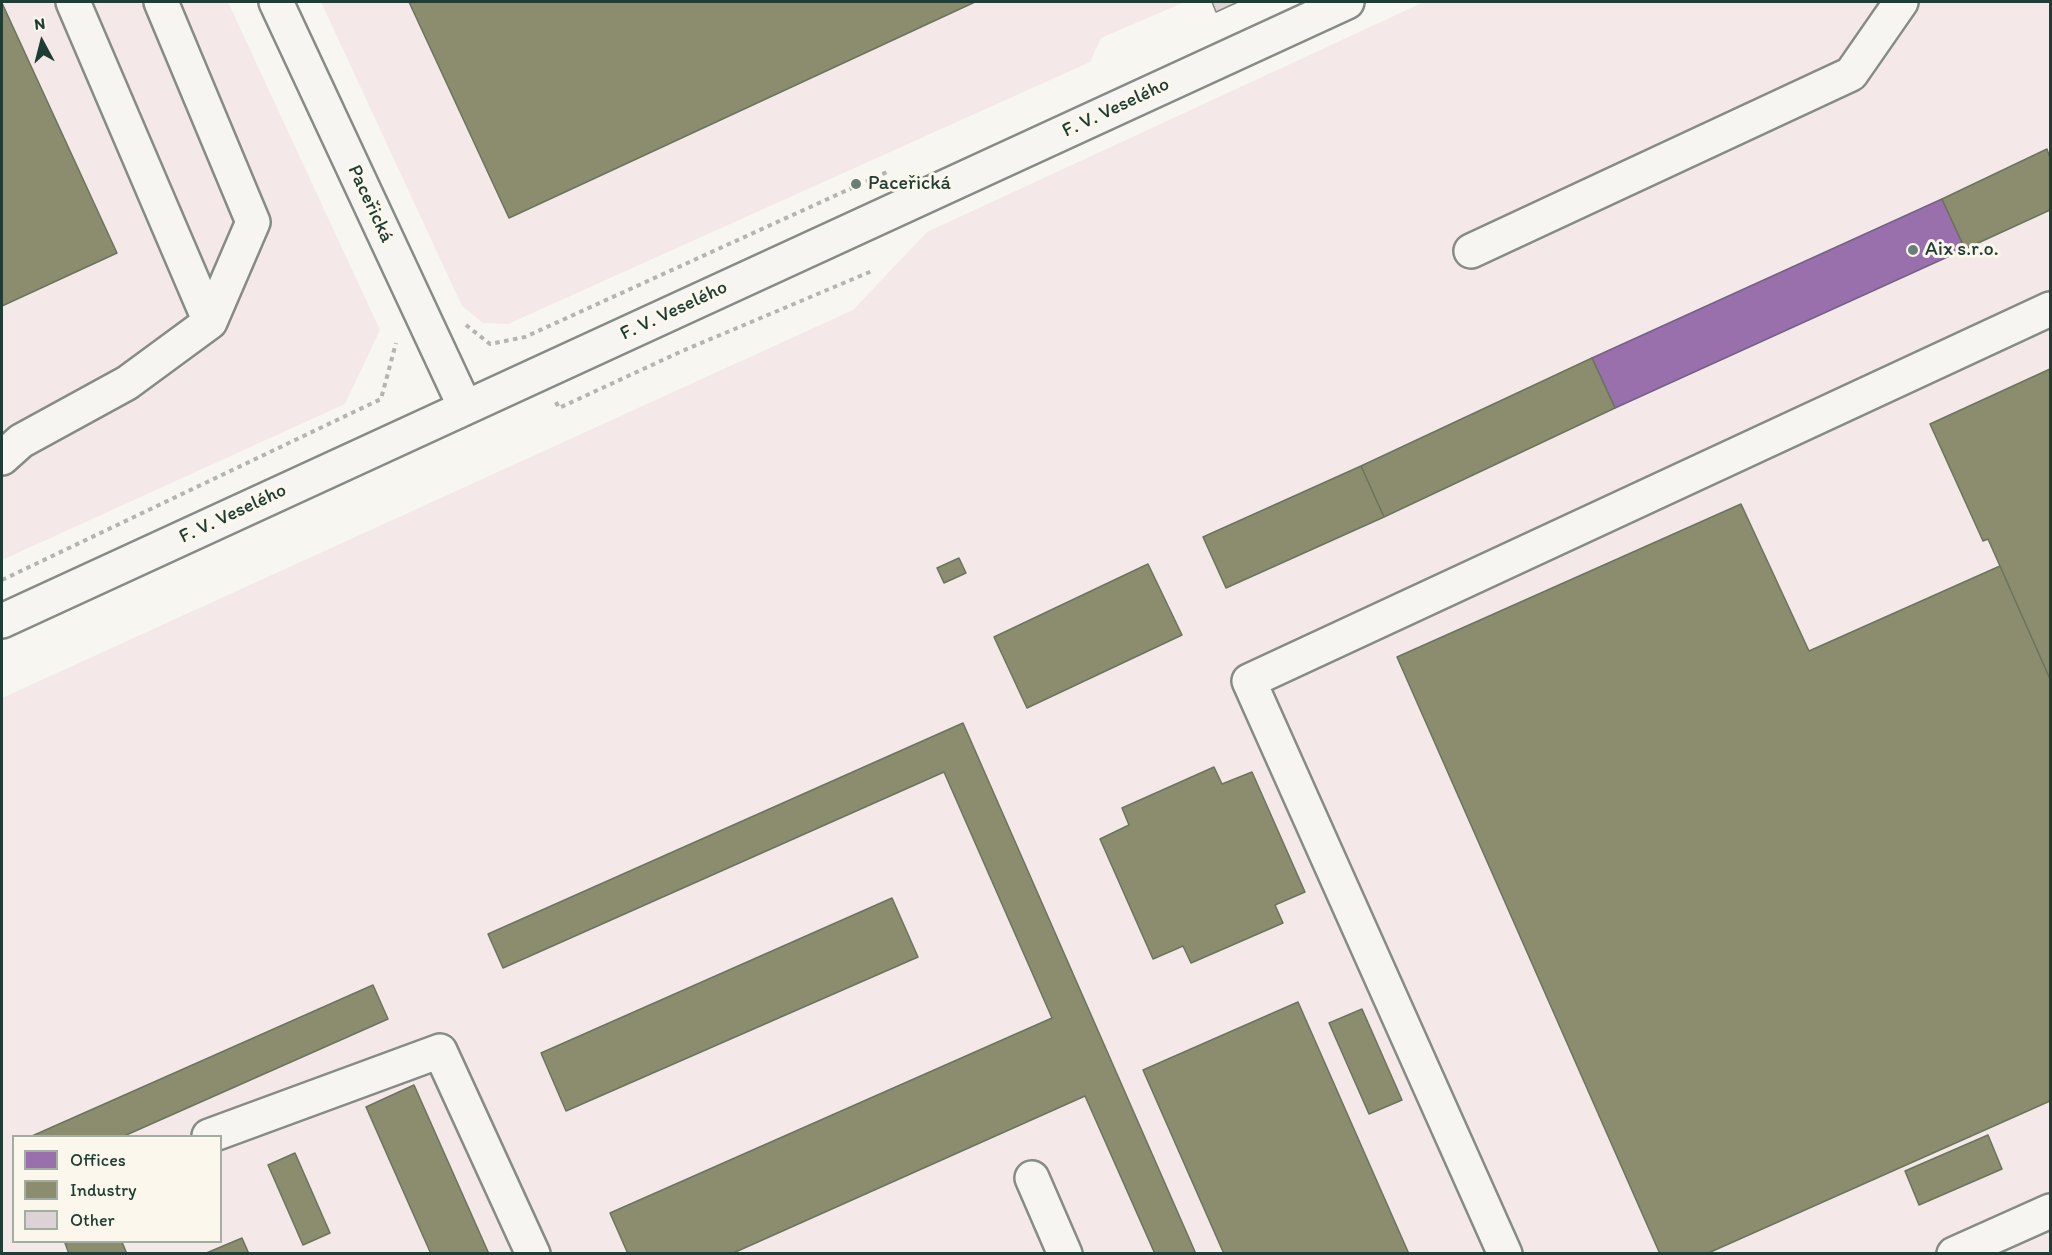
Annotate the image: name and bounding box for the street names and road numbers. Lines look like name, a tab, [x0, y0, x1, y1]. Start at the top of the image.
street label: F. V. Veselého	[1058, 73, 1174, 143]
street label: Paceřická	[342, 161, 398, 247]
street label: F. V. Veselého	[616, 276, 732, 346]
street label: F. V. Veselého	[175, 479, 291, 549]

